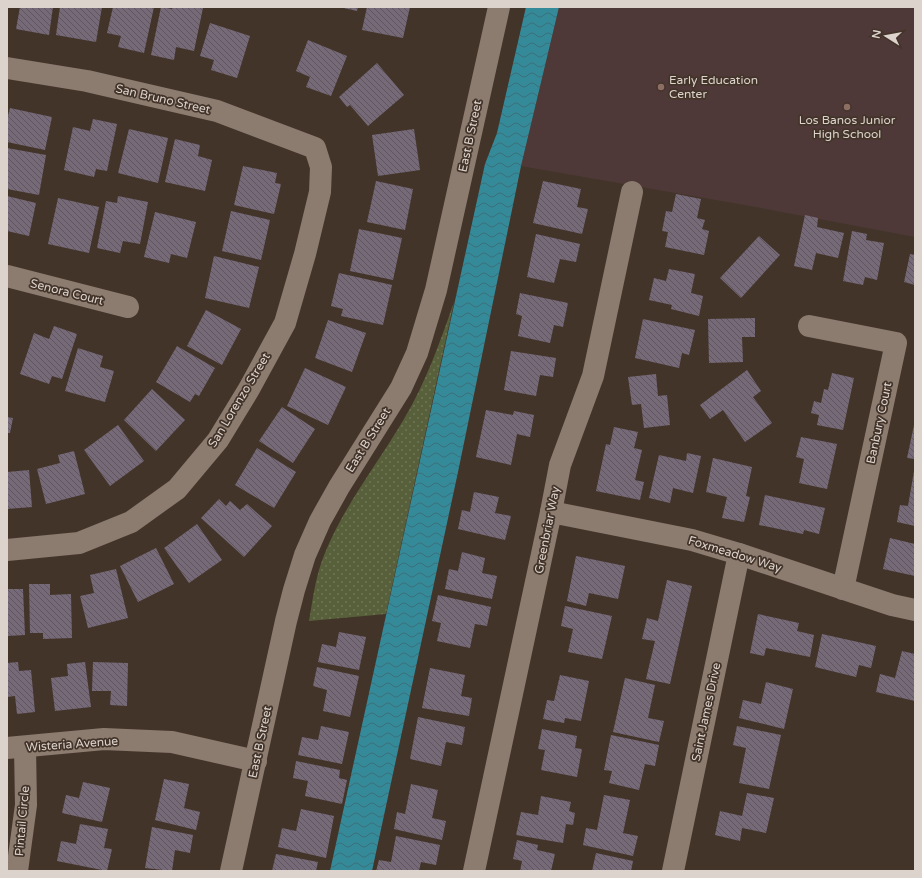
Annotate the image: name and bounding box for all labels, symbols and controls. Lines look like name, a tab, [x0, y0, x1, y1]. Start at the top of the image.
north arrow	[866, 16, 906, 56]
text: N	[869, 29, 884, 40]
place label: Early Education Center	[669, 73, 758, 101]
street label: San Bruno Street	[114, 81, 212, 117]
marker: Early Education Center	[656, 82, 666, 92]
street label: East B Street	[456, 98, 485, 173]
marker: Los Banos Junior High School	[842, 102, 852, 112]
place label: Los Banos Junior High School	[799, 113, 896, 141]
street label: Senora Court	[29, 276, 106, 308]
street label: San Lorenzo Street	[205, 350, 273, 450]
street label: Banbury Court	[863, 380, 895, 465]
street label: East B Street	[343, 405, 394, 475]
street label: Greenbriar Way	[532, 485, 562, 575]
street label: Foxmeadow Way	[686, 533, 784, 575]
street label: Saint James Drive	[689, 661, 723, 763]
street label: East B Street	[246, 704, 275, 779]
street label: Wisteria Avenue	[25, 734, 119, 754]
street label: Pintail Circle	[12, 785, 32, 857]

